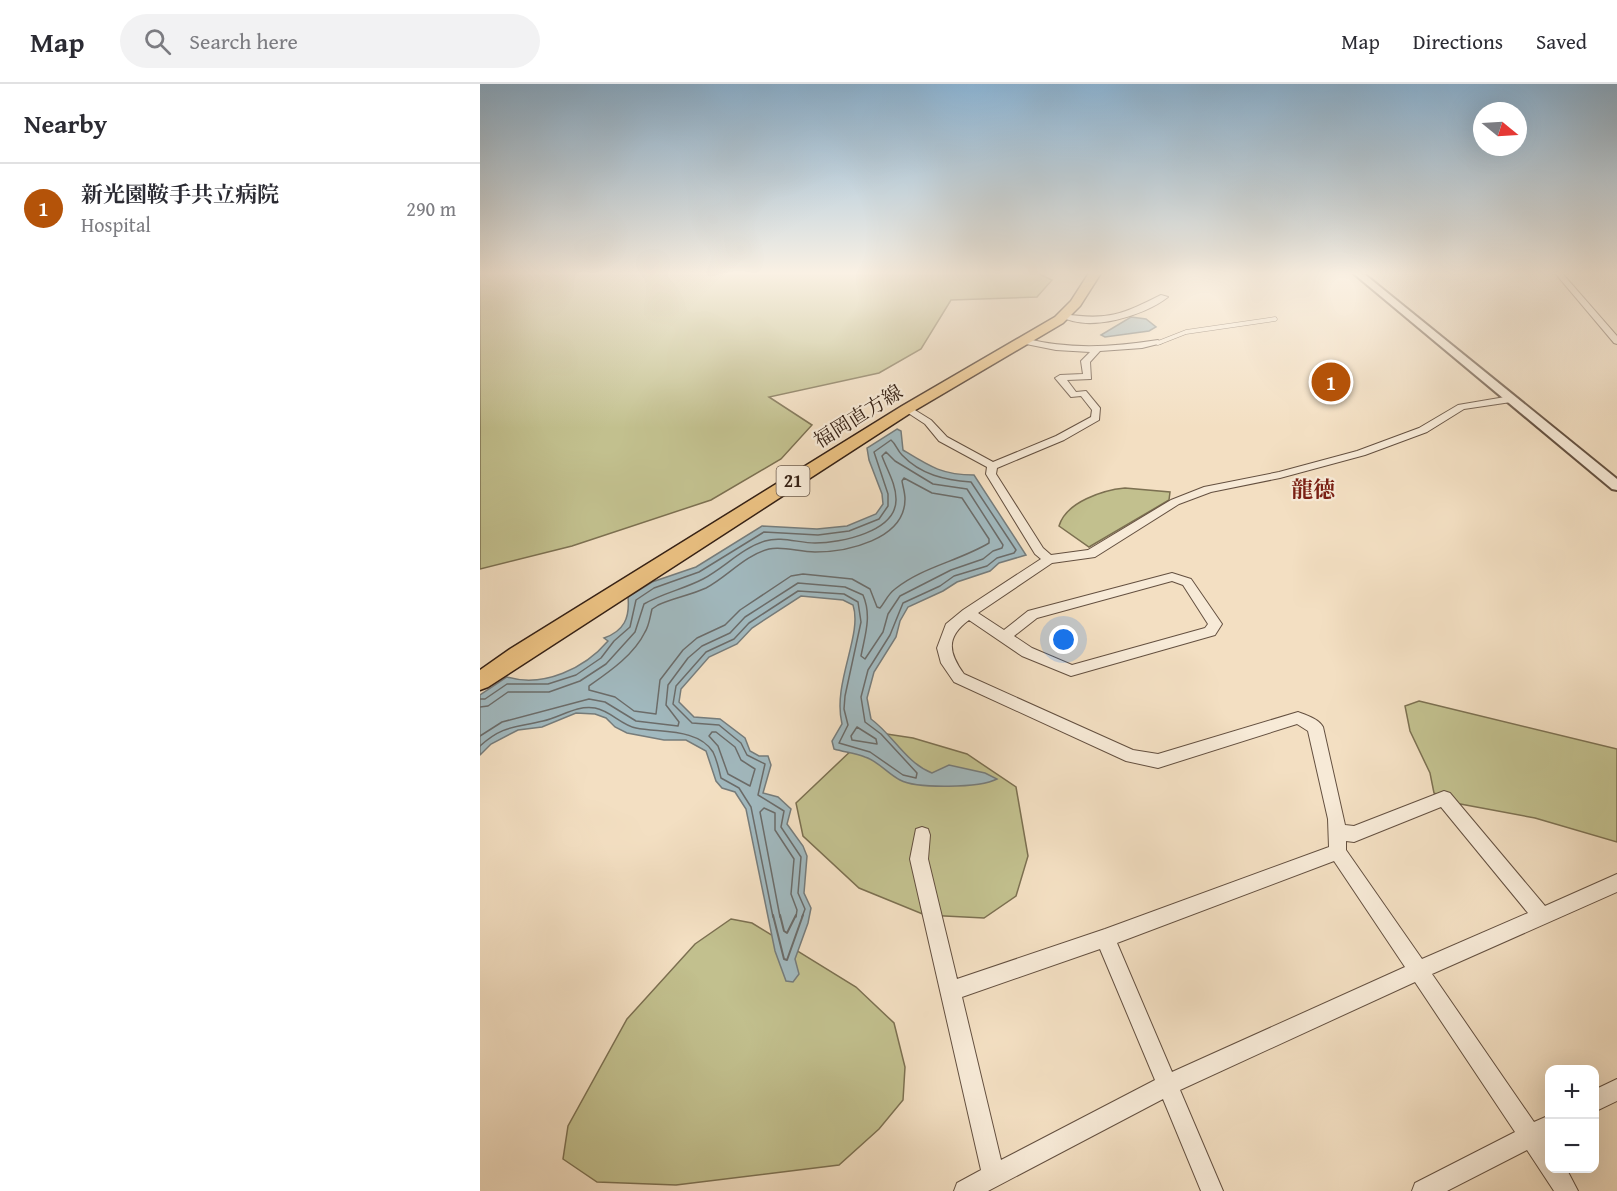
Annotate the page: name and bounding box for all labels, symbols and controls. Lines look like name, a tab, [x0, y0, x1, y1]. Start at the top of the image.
search box	[120, 14, 540, 68]
text: Map	[30, 21, 84, 62]
icon: search	[141, 25, 174, 58]
text: Search here	[189, 25, 298, 57]
text: Map	[1341, 26, 1380, 57]
text: Directions	[1413, 26, 1503, 57]
text: Saved	[1536, 26, 1587, 57]
north arrow	[1473, 102, 1527, 156]
text: Nearby	[24, 104, 107, 143]
text: 新光園鞍手共立病院	[81, 178, 279, 210]
text: 1	[38, 194, 49, 223]
text: 290 m	[406, 194, 456, 223]
text: Hospital	[81, 210, 151, 239]
pin: 1	[1312, 360, 1350, 404]
street label: 福岡直方線	[808, 377, 908, 454]
road number: 21	[776, 466, 810, 496]
district label: 龍徳	[1291, 473, 1335, 505]
your location	[1049, 625, 1078, 654]
map controls	[1545, 1065, 1599, 1173]
button: +	[1545, 1065, 1599, 1119]
button: −	[1545, 1119, 1599, 1173]

